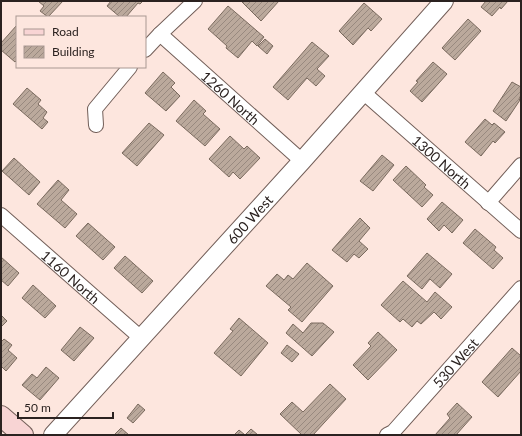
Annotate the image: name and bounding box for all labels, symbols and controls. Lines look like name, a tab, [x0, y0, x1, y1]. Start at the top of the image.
legend	[16, 16, 146, 68]
text: Road	[52, 24, 79, 39]
text: Building	[52, 44, 95, 59]
street label: 1260 North	[198, 67, 263, 128]
street label: 1300 North	[409, 131, 475, 192]
street label: 600 West	[223, 191, 276, 247]
street label: 1160 North	[38, 246, 104, 307]
street label: 530 West	[429, 334, 481, 390]
scale bar	[18, 394, 113, 420]
text: 50 m	[24, 400, 51, 415]

